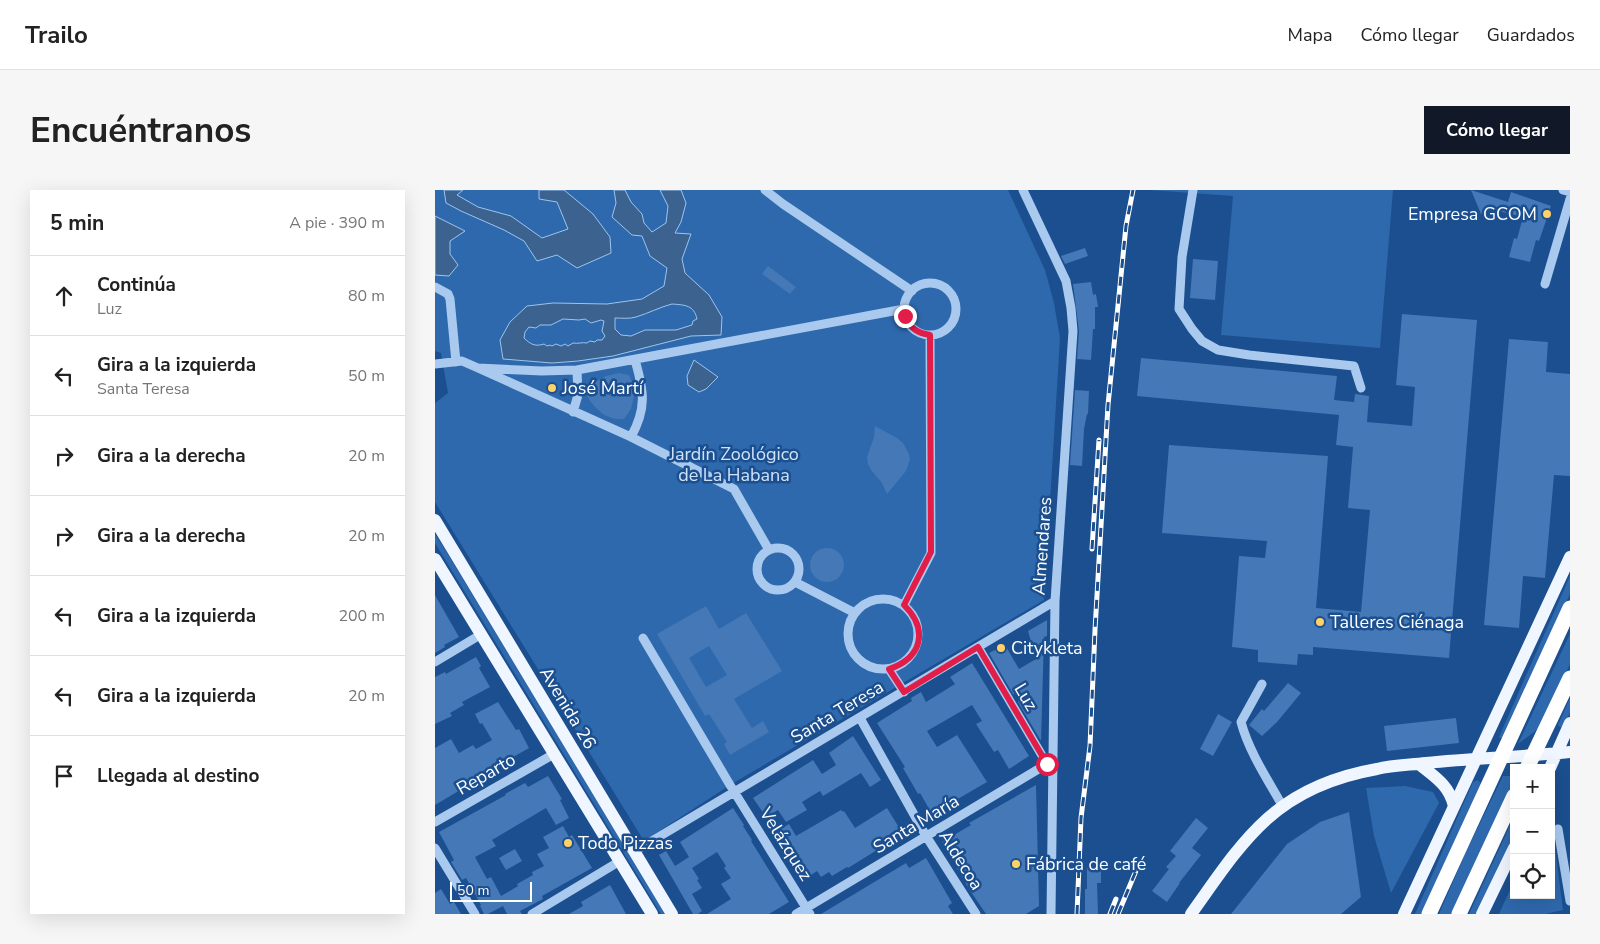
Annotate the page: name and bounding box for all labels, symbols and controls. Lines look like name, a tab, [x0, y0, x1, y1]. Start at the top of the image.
text: Trailo	[25, 19, 88, 51]
text: Mapa	[1288, 23, 1333, 47]
text: Cómo llegar	[1361, 23, 1459, 47]
text: Guardados	[1487, 23, 1575, 47]
button: Cómo llegar	[1424, 106, 1570, 154]
text: Encuéntranos	[30, 107, 251, 154]
place label: Empresa GCOM	[1408, 202, 1537, 226]
marker: Empresa GCOM	[1541, 208, 1553, 220]
text: 5 min	[50, 209, 104, 237]
text: A pie · 390 m	[289, 212, 385, 234]
text: Continúa	[97, 272, 176, 298]
icon: ahead	[50, 282, 78, 310]
text: 80 m	[348, 285, 385, 307]
text: Luz	[97, 298, 122, 320]
route end	[894, 305, 917, 328]
text: Gira a la izquierda	[97, 352, 256, 378]
icon: left	[50, 362, 78, 390]
text: 50 m	[348, 365, 385, 387]
place label: José Martí	[561, 376, 644, 400]
text: Santa Teresa	[97, 378, 190, 400]
marker: José Martí	[546, 382, 558, 394]
icon: right	[50, 442, 78, 470]
park label: Jardín Zoológico de La Habana	[668, 442, 799, 487]
text: Gira a la derecha	[97, 443, 246, 469]
text: 20 m	[348, 445, 385, 467]
street label: Almendares	[1027, 496, 1057, 596]
icon: right	[50, 522, 78, 550]
text: Gira a la derecha	[97, 523, 246, 549]
text: 20 m	[348, 525, 385, 547]
icon: left	[50, 602, 78, 630]
text: Gira a la izquierda	[97, 603, 256, 629]
text: 200 m	[338, 605, 385, 627]
place label: Talleres Ciénaga	[1330, 610, 1464, 634]
marker: Talleres Ciénaga	[1314, 616, 1326, 628]
place label: Citykleta	[1011, 636, 1083, 660]
marker: Citykleta	[995, 642, 1007, 654]
street label: Avenida 26	[534, 662, 602, 754]
street label: Santa Teresa	[786, 675, 888, 749]
street label: Luz	[1008, 679, 1044, 715]
icon: left	[50, 682, 78, 710]
text: Gira a la izquierda	[97, 683, 256, 709]
text: 20 m	[348, 685, 385, 707]
street label: Reparto	[452, 747, 520, 801]
route start	[1036, 753, 1059, 776]
icon: arrive	[50, 762, 78, 790]
text: Llegada al destino	[97, 763, 259, 789]
map controls	[1510, 764, 1555, 899]
button: +	[1510, 764, 1555, 809]
street label: Santa María	[869, 789, 963, 859]
street label: Velázquez	[753, 802, 818, 885]
button: −	[1510, 809, 1555, 854]
street label: Aldecoa	[933, 826, 989, 894]
place label: Todo Pizzas	[578, 831, 673, 855]
marker: Todo Pizzas	[562, 837, 574, 849]
place label: Fábrica de café	[1026, 852, 1146, 876]
button: locate	[1510, 854, 1555, 899]
marker: Fábrica de café	[1010, 858, 1022, 870]
scale bar	[450, 879, 533, 902]
text: 50 m	[457, 881, 489, 900]

